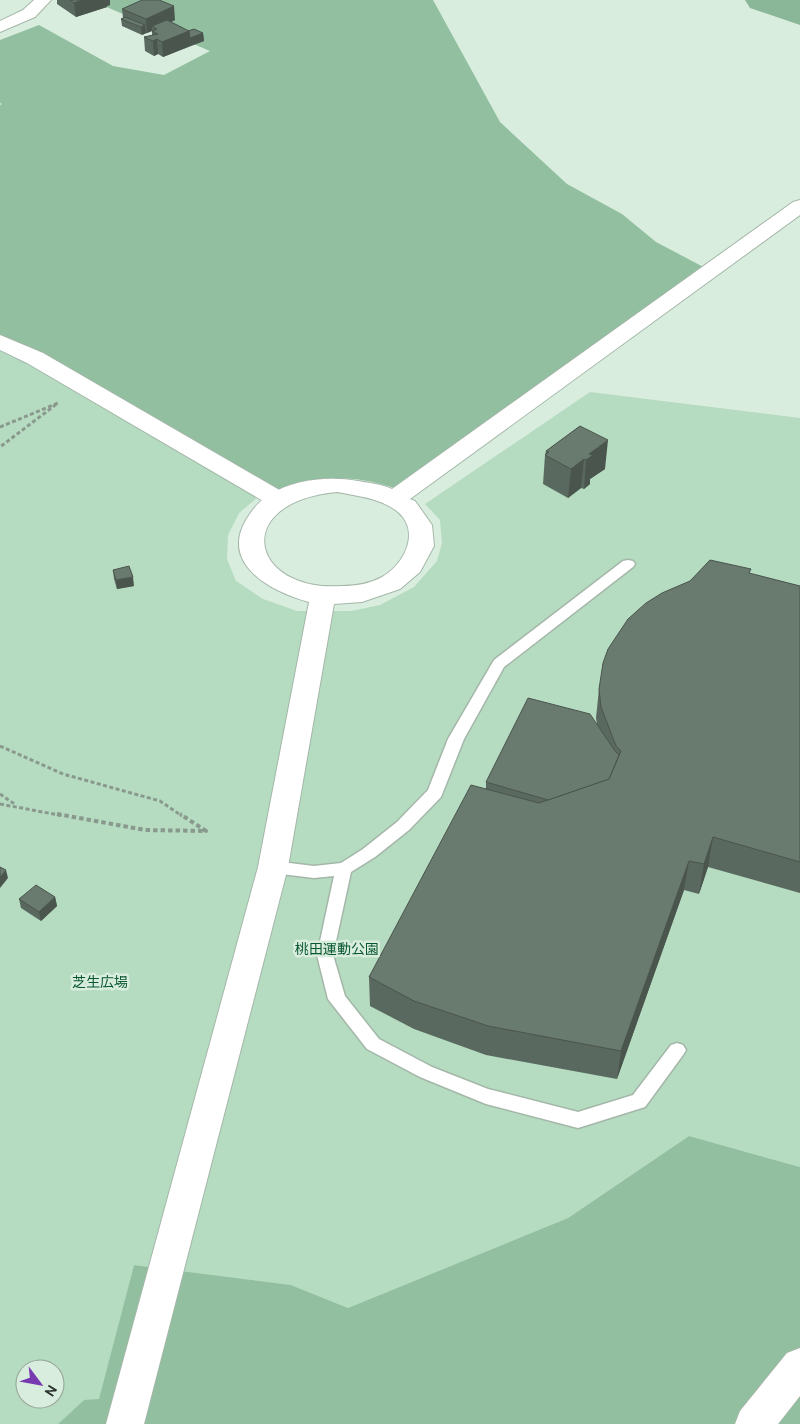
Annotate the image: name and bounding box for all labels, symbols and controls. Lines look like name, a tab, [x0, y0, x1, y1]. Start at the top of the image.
park label: 桃田運動公園	[295, 941, 379, 957]
park label: 芝生広場	[72, 974, 128, 990]
north arrow	[15, 1359, 65, 1409]
text: N	[41, 1382, 61, 1400]

